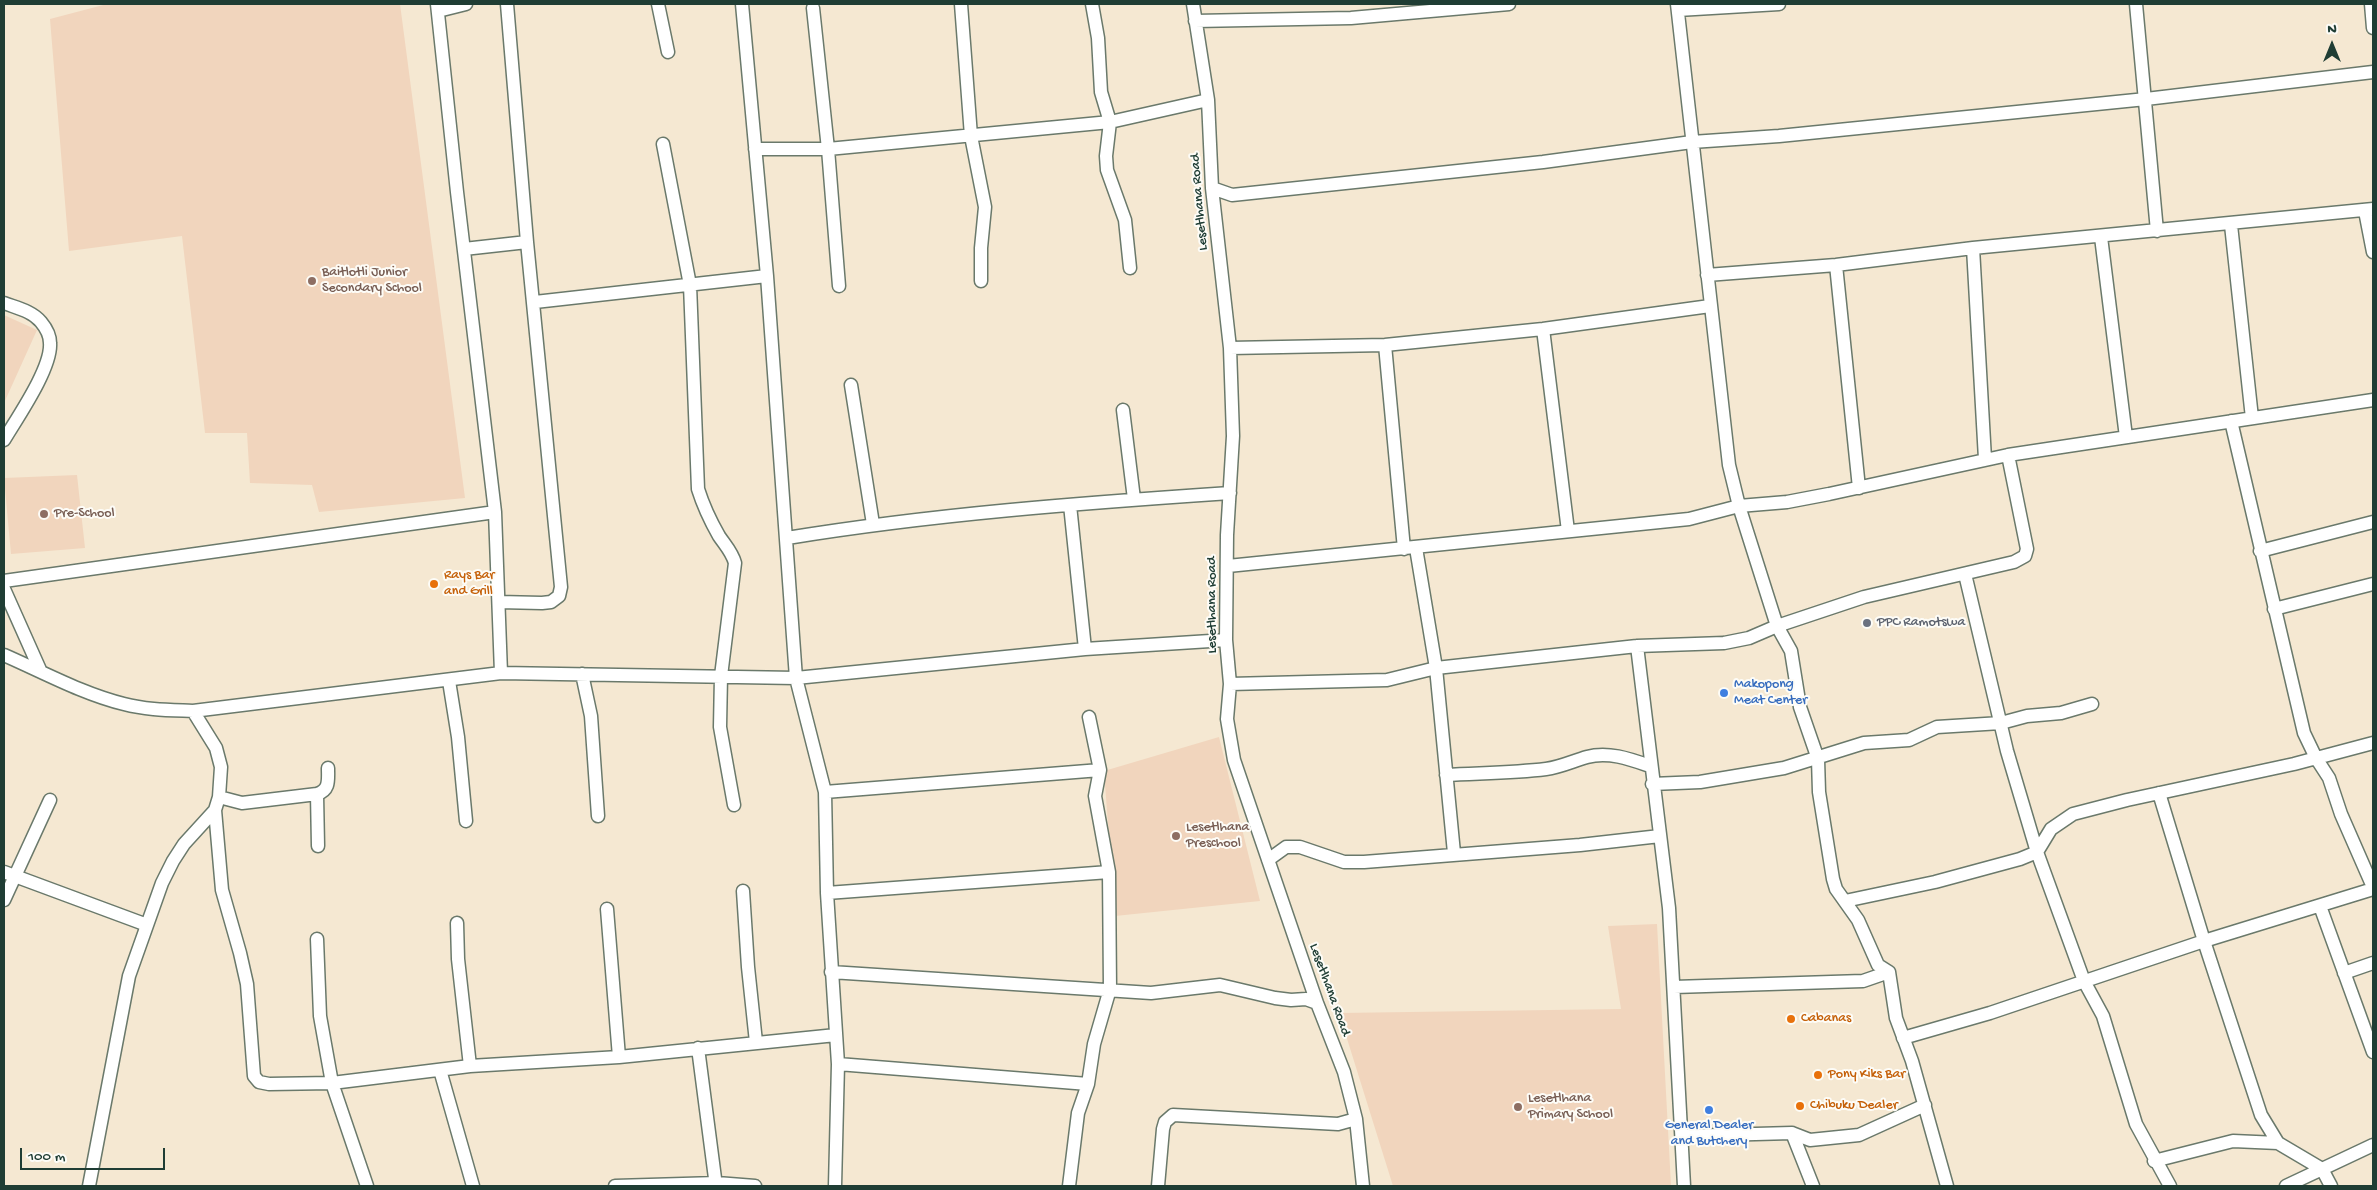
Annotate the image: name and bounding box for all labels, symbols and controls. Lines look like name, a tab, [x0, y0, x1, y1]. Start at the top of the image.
north arrow	[2307, 20, 2357, 70]
text: N	[2327, 21, 2337, 38]
street label: Lesetlhana Road	[1187, 153, 1213, 251]
place label: Baitlotli Junior Secondary School	[322, 265, 422, 298]
marker: Baitlotli Junior Secondary School	[306, 275, 318, 287]
place label: Pre-School	[54, 506, 115, 522]
marker: Pre-School	[38, 508, 50, 520]
street label: Lesetlhana Road	[1205, 556, 1221, 654]
place label: Rays Bar and Grill	[444, 568, 494, 600]
marker: Rays Bar and Grill	[428, 578, 440, 590]
place label: PPC Ramotswa	[1877, 615, 1965, 631]
marker: PPC Ramotswa	[1861, 617, 1873, 629]
place label: Makopong Meat Center	[1734, 677, 1807, 710]
marker: Makopong Meat Center	[1718, 687, 1730, 699]
place label: Lesetlhana Preschool	[1186, 820, 1249, 852]
marker: Lesetlhana Preschool	[1170, 830, 1182, 842]
street label: Lesetlhana Road	[1304, 941, 1354, 1039]
place label: Cabanas	[1801, 1011, 1851, 1027]
marker: Cabanas	[1785, 1013, 1797, 1025]
place label: Pony Kiks Bar	[1828, 1067, 1905, 1083]
marker: Pony Kiks Bar	[1812, 1069, 1824, 1081]
place label: Lesetlhana Primary School	[1528, 1091, 1613, 1124]
place label: Chibuku Dealer	[1810, 1098, 1898, 1114]
marker: Chibuku Dealer	[1794, 1100, 1806, 1112]
marker: Lesetlhana Primary School	[1512, 1101, 1524, 1113]
marker: General Dealer and Butchery	[1703, 1104, 1715, 1116]
place label: General Dealer and Butchery	[1665, 1118, 1753, 1150]
scale bar	[22, 1138, 168, 1170]
text: 100 m	[28, 1148, 65, 1166]

